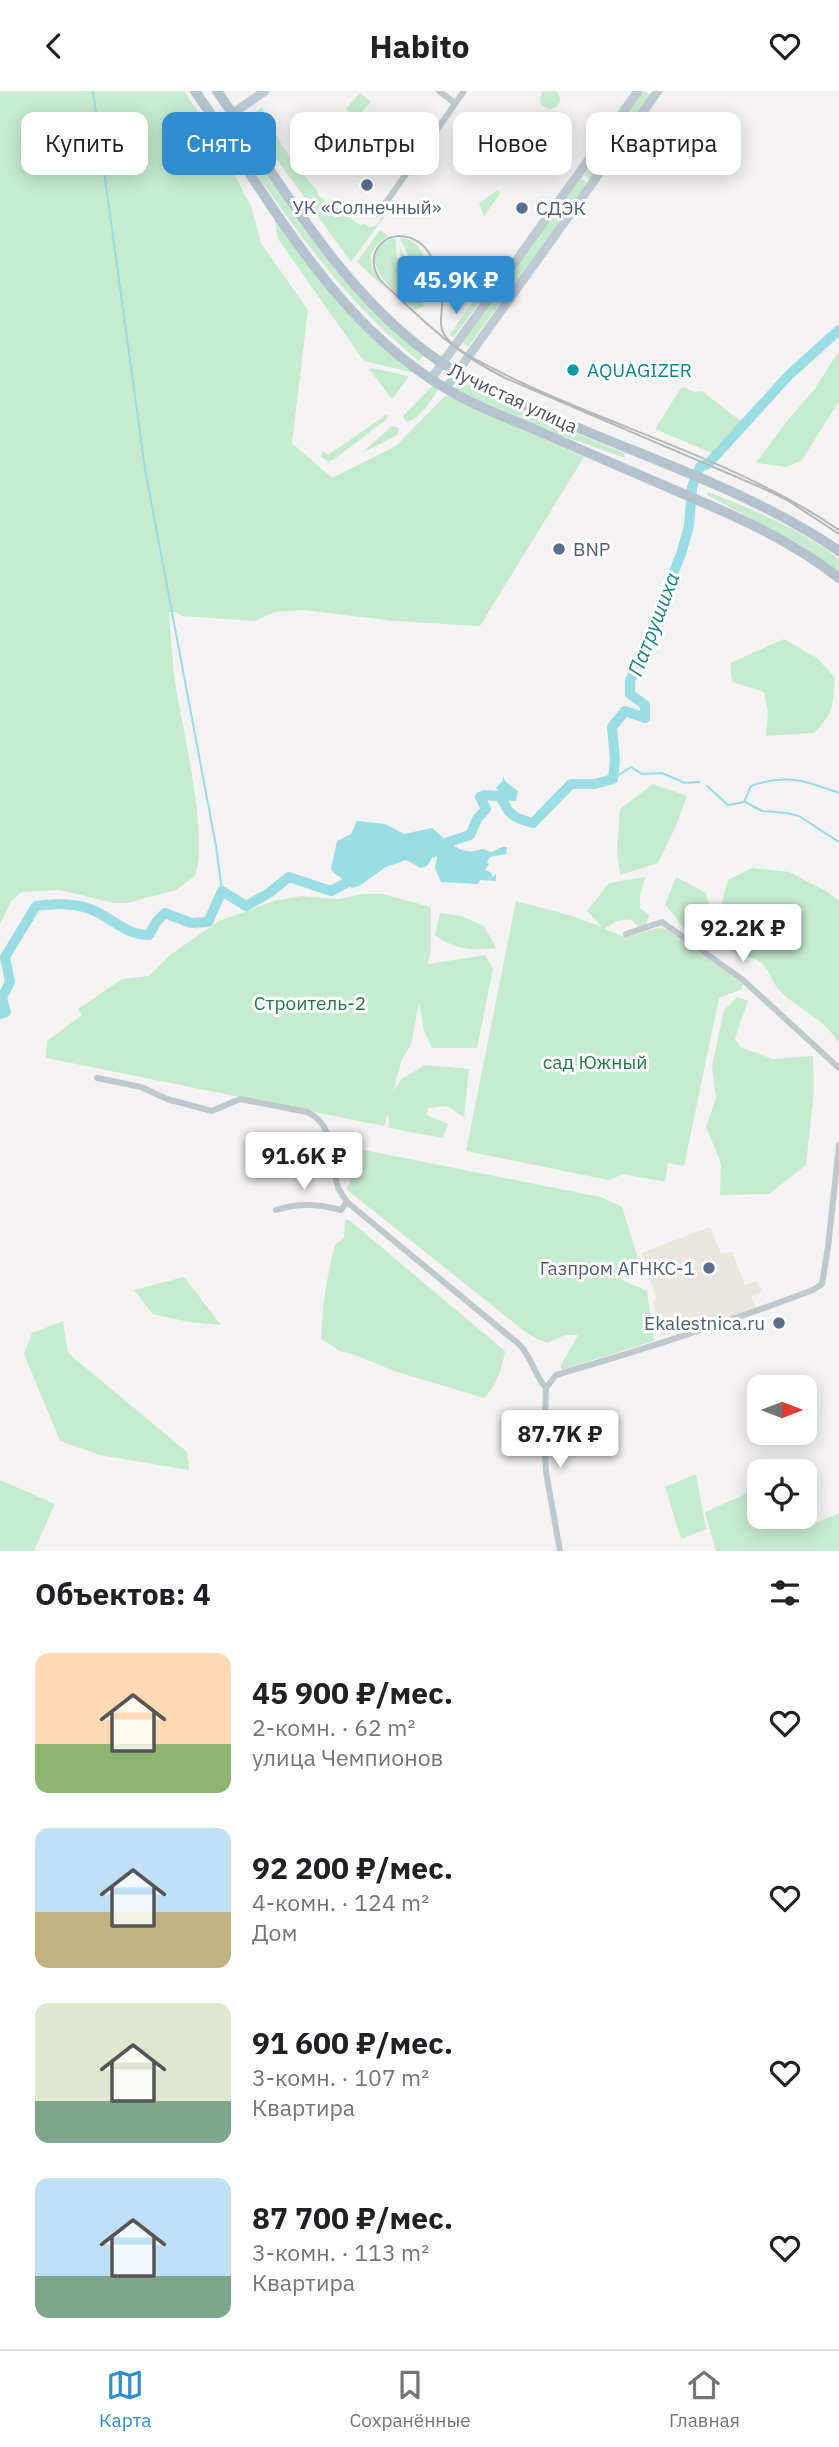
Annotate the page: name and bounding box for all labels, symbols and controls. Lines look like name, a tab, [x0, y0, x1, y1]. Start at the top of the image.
text: Habito	[369, 25, 470, 67]
icon: back	[35, 27, 73, 65]
icon: heart	[766, 27, 804, 65]
chip: Купить	[21, 112, 148, 175]
chip: Снять	[162, 112, 276, 175]
chip: Фильтры	[290, 112, 439, 175]
chip: Новое	[453, 112, 572, 175]
chip: Квартира	[586, 112, 741, 175]
marker: УК «Солнечный»	[359, 177, 375, 193]
place label: УК «Солнечный»	[293, 195, 442, 219]
place label: СДЭК	[536, 196, 586, 220]
marker: СДЭК	[514, 200, 530, 216]
pin: 45.9K ₽	[391, 257, 521, 316]
text: 45.9K ₽	[413, 264, 499, 294]
street label: Лучистая улица	[445, 358, 581, 438]
place label: AQUAGIZER	[587, 358, 692, 382]
marker: AQUAGIZER	[565, 362, 581, 378]
place label: BNP	[573, 537, 610, 561]
marker: BNP	[551, 541, 567, 557]
water label: Патрушиха	[620, 568, 686, 680]
pin: 92.2K ₽	[678, 905, 808, 964]
text: 92.2K ₽	[700, 912, 786, 942]
park label: Строитель-2	[254, 991, 366, 1015]
park label: сад Южный	[543, 1050, 647, 1074]
pin: 91.6K ₽	[239, 1133, 369, 1192]
text: 91.6K ₽	[261, 1140, 347, 1170]
place label: Газпром АГНКС-1	[540, 1256, 695, 1280]
marker: Газпром АГНКС-1	[701, 1260, 717, 1276]
place label: Ekalestnica.ru	[644, 1311, 765, 1335]
marker: Ekalestnica.ru	[771, 1315, 787, 1331]
north arrow	[747, 1375, 817, 1445]
map controls	[747, 1375, 817, 1529]
pin: 87.7K ₽	[495, 1411, 625, 1470]
text: 87.7K ₽	[517, 1418, 603, 1448]
button: locate	[747, 1459, 817, 1529]
text: Объектов: 4	[35, 1574, 211, 1613]
icon: filters	[766, 1574, 804, 1612]
text: 45 900 ₽/мес.	[252, 1673, 453, 1712]
icon: home	[91, 1681, 175, 1765]
icon: heart	[766, 1704, 804, 1742]
text: 2-комн. · 62 m²	[252, 1712, 415, 1742]
text: улица Чемпионов	[252, 1742, 443, 1772]
text: 92 200 ₽/мес.	[252, 1848, 453, 1887]
icon: home	[91, 1856, 175, 1940]
icon: heart	[766, 1879, 804, 1917]
text: 4-комн. · 124 m²	[252, 1887, 429, 1917]
text: Дом	[252, 1917, 297, 1947]
text: 91 600 ₽/мес.	[252, 2023, 453, 2062]
icon: home	[91, 2031, 175, 2115]
icon: heart	[766, 2054, 804, 2092]
text: 3-комн. · 107 m²	[252, 2062, 429, 2092]
text: Квартира	[252, 2092, 355, 2122]
text: 87 700 ₽/мес.	[252, 2198, 453, 2237]
icon: home	[91, 2206, 175, 2290]
icon: heart	[766, 2229, 804, 2267]
text: 3-комн. · 113 m²	[252, 2237, 429, 2267]
text: Квартира	[252, 2267, 355, 2297]
tab: Карта	[99, 2366, 151, 2432]
tab: Сохранённые	[350, 2366, 471, 2432]
tab: Главная	[669, 2366, 740, 2432]

